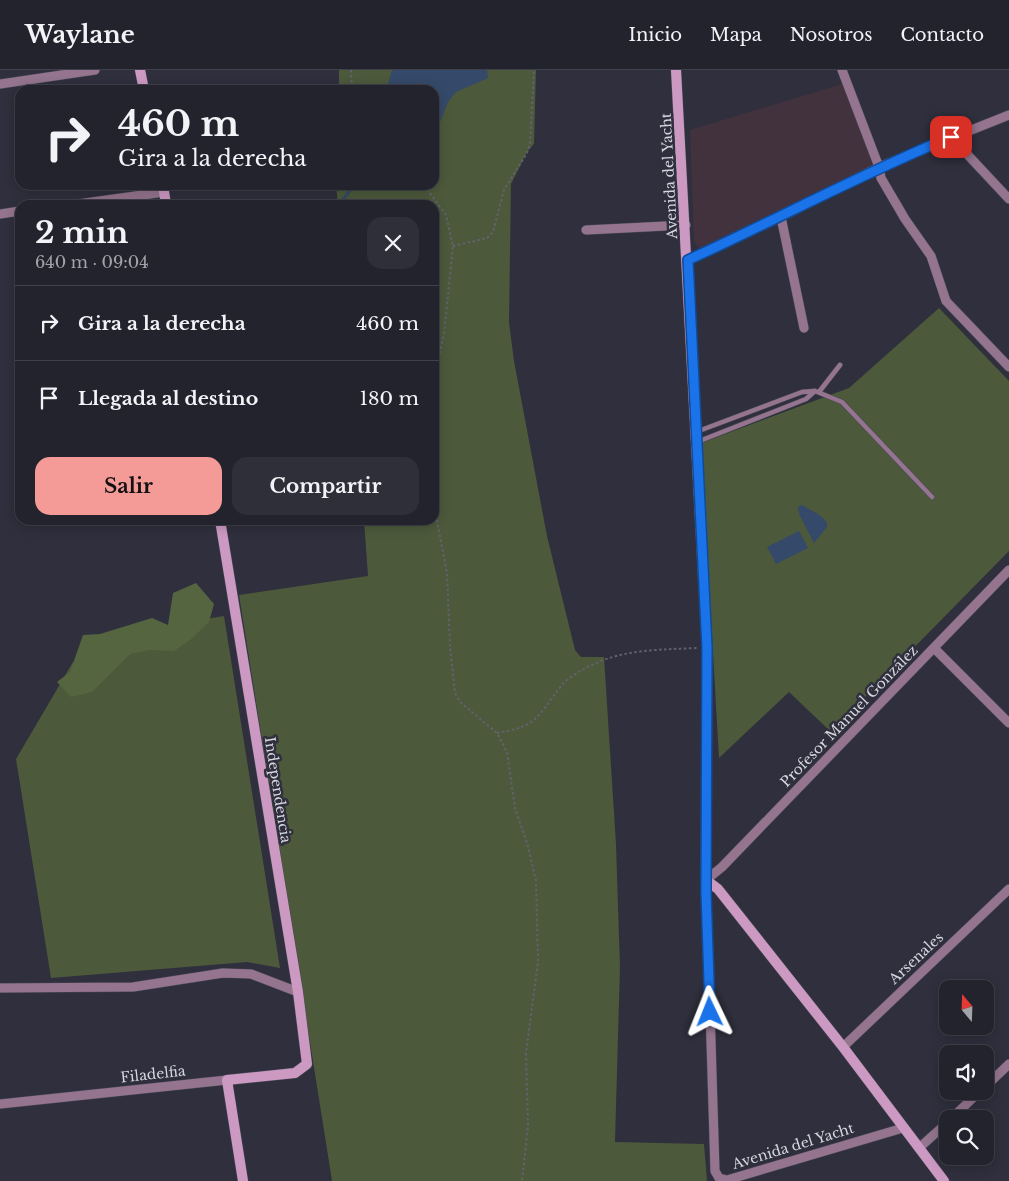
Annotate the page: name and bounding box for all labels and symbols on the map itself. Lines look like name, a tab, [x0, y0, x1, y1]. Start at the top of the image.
street label: Avenida del Yacht	[657, 112, 681, 241]
pin	[930, 116, 972, 158]
street label: Profesor Manuel González	[776, 641, 922, 791]
street label: Independencia	[261, 736, 295, 845]
street label: Arsenales	[884, 928, 947, 989]
north arrow	[939, 980, 994, 1035]
position arrow	[683, 985, 735, 1037]
street label: Filadelfia	[120, 1062, 187, 1086]
street label: Avenida del Yacht	[729, 1119, 857, 1173]

